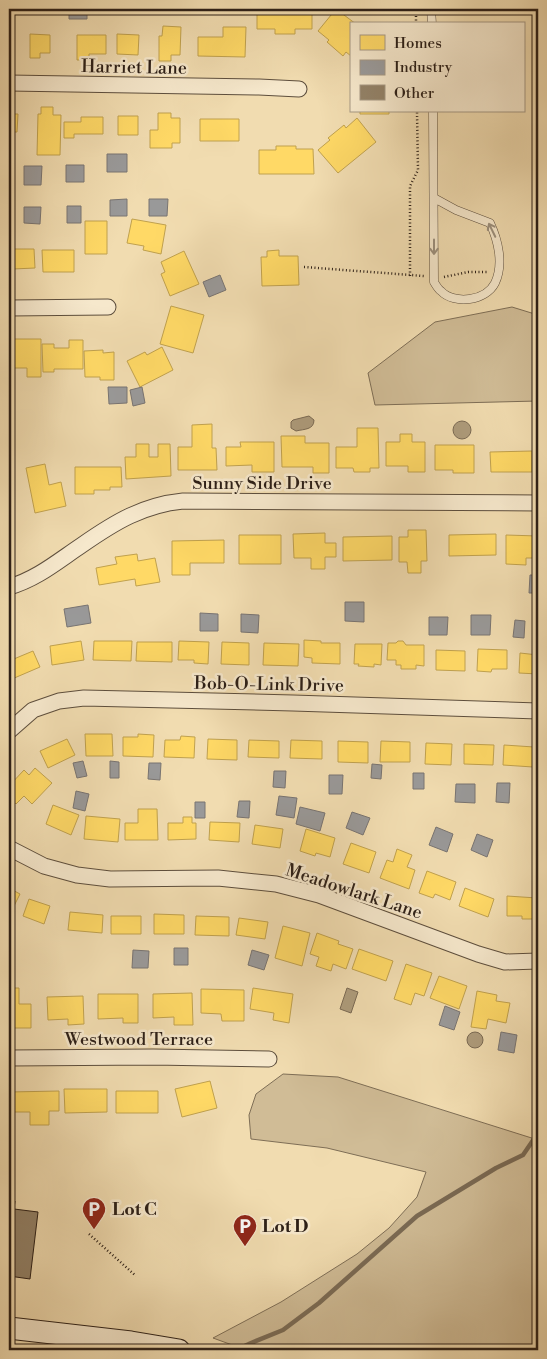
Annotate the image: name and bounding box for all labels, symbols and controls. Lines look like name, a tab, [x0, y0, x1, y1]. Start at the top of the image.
legend	[350, 22, 524, 112]
text: Homes	[394, 34, 442, 53]
street label: Harriet Lane	[81, 55, 187, 80]
text: Industry	[394, 58, 453, 77]
text: Other	[394, 84, 435, 103]
one-way arrow	[487, 223, 497, 238]
one-way arrow	[429, 238, 439, 254]
street label: Sunny Side Drive	[192, 472, 332, 495]
street label: Bob-O-Link Drive	[193, 672, 344, 697]
street label: Meadowlark Lane	[283, 859, 425, 924]
street label: Westwood Terrace	[64, 1028, 213, 1051]
parking icon: Lot C	[81, 1196, 107, 1230]
place label: Lot C	[112, 1198, 157, 1221]
parking icon: Lot D	[232, 1213, 258, 1247]
place label: Lot D	[262, 1215, 308, 1238]

